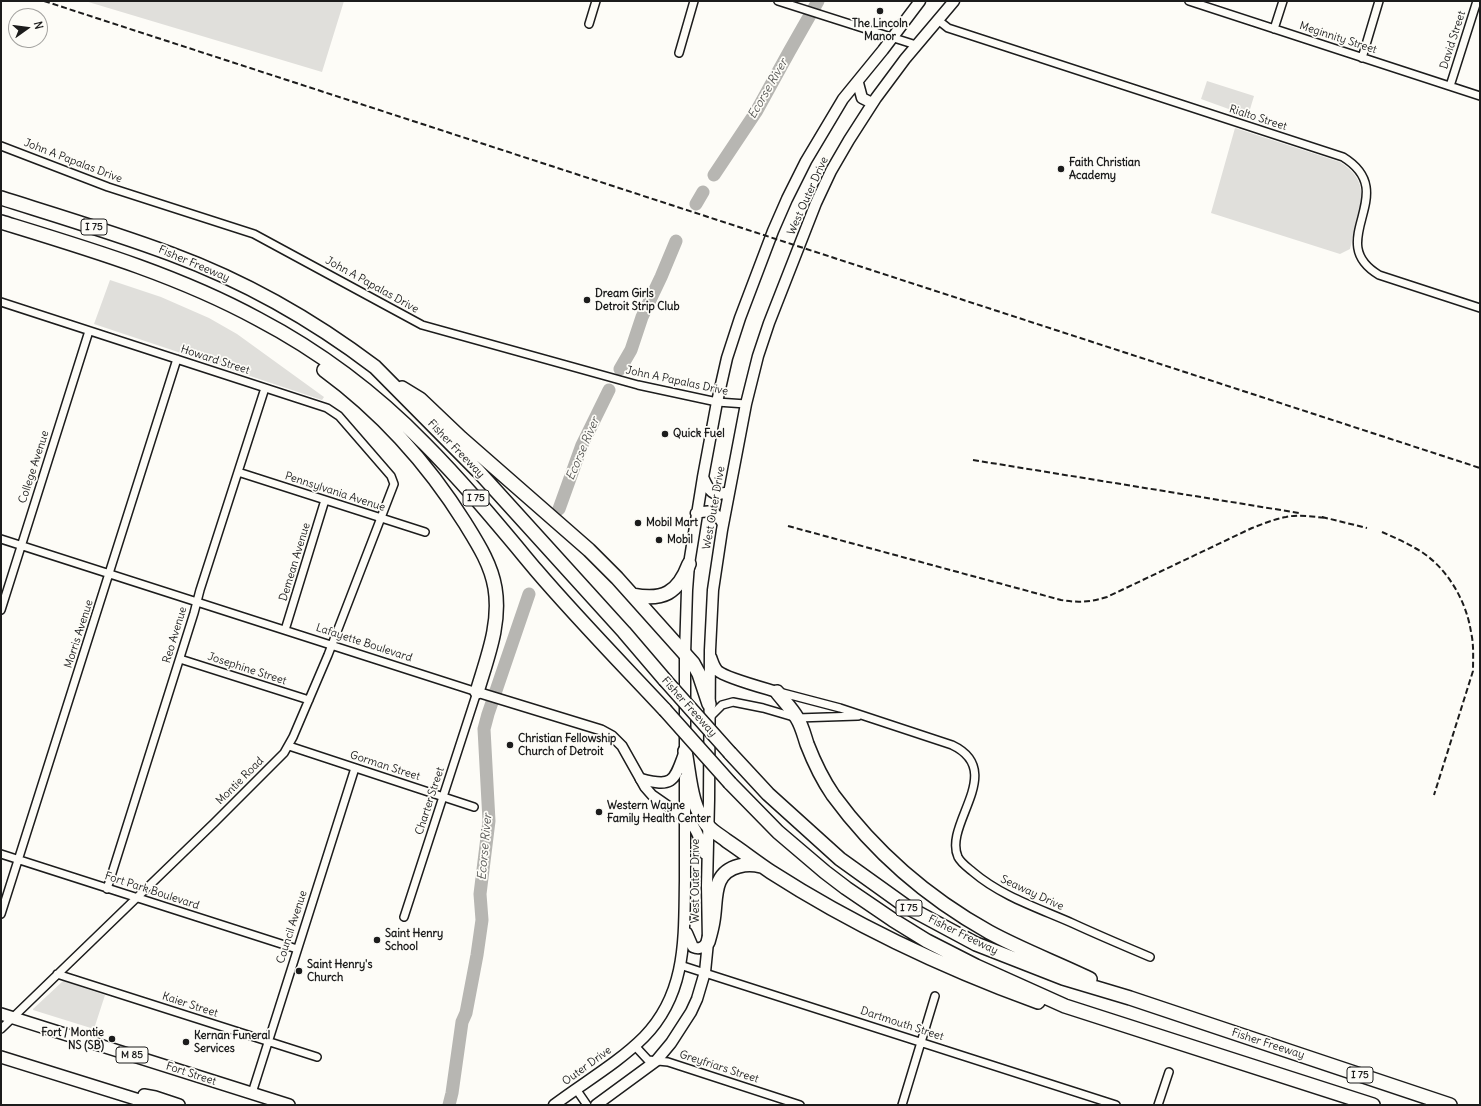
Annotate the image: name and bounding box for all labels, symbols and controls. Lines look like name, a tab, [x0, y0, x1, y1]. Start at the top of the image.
marker: The Lincoln Manor	[875, 6, 885, 16]
north arrow	[8, 8, 48, 48]
street label: David Street	[1437, 9, 1469, 71]
place label: The Lincoln Manor	[852, 17, 908, 43]
street label: Meginnity Street	[1298, 19, 1378, 57]
text: N	[31, 20, 46, 31]
water label: Ecorse River	[745, 56, 791, 122]
street label: Rialto Street	[1227, 102, 1289, 134]
street label: John A Papalas Drive	[22, 136, 124, 186]
street label: West Outer Drive	[785, 155, 831, 237]
place label: Faith Christian Academy	[1069, 156, 1140, 182]
marker: Faith Christian Academy	[1056, 164, 1066, 174]
road number: I 75	[81, 219, 107, 235]
street label: Fisher Freeway	[156, 243, 232, 285]
street label: John A Papalas Drive	[323, 254, 421, 316]
place label: Dream Girls Detroit Strip Club	[595, 287, 679, 313]
marker: Dream Girls Detroit Strip Club	[582, 295, 592, 305]
street label: Howard Street	[179, 343, 251, 377]
street label: John A Papalas Drive	[625, 364, 729, 398]
water label: Ecorse River	[563, 415, 603, 483]
street label: Fisher Freeway	[425, 417, 487, 481]
place label: Quick Fuel	[673, 427, 725, 441]
street label: College Avenue	[16, 429, 52, 505]
marker: Quick Fuel	[660, 429, 670, 439]
street label: West Outer Drive	[700, 465, 728, 551]
street label: Pennsylvania Avenue	[283, 470, 387, 514]
road number: I 75	[463, 490, 489, 506]
place label: Mobil Mart	[646, 516, 698, 530]
marker: Mobil Mart	[633, 518, 643, 528]
street label: Demean Avenue	[277, 521, 313, 603]
place label: Mobil	[667, 533, 693, 547]
marker: Mobil	[654, 535, 664, 545]
street label: Morris Avenue	[62, 598, 96, 670]
street label: Reo Avenue	[160, 605, 190, 665]
street label: Lafayette Boulevard	[314, 621, 414, 665]
street label: Josephine Street	[206, 650, 288, 688]
street label: Fisher Freeway	[659, 674, 719, 740]
place label: Christian Fellowship Church of Detroit	[518, 732, 616, 758]
marker: Christian Fellowship Church of Detroit	[505, 740, 515, 750]
street label: Gorman Street	[348, 748, 422, 784]
street label: Montie Road	[213, 754, 267, 808]
street label: Charter Street	[413, 766, 447, 836]
place label: Western Wayne Family Health Center	[607, 799, 711, 825]
marker: Western Wayne Family Health Center	[594, 807, 604, 817]
water label: Ecorse River	[475, 813, 495, 881]
street label: West Outer Drive	[689, 839, 703, 923]
street label: Fort Park Boulevard	[103, 869, 201, 913]
street label: Seaway Drive	[998, 873, 1066, 913]
street label: Council Avenue	[274, 889, 310, 965]
road number: I 75	[896, 900, 922, 916]
street label: Fisher Freeway	[926, 912, 1000, 958]
place label: Saint Henry School	[385, 927, 443, 953]
marker: Saint Henry School	[372, 935, 382, 945]
place label: Saint Henry's Church	[307, 958, 372, 984]
marker: Saint Henry's Church	[294, 966, 304, 976]
street label: Kaier Street	[160, 990, 220, 1020]
street label: Dartmouth Street	[859, 1004, 945, 1044]
place label: Fort / Montie NS (SB)	[41, 1026, 104, 1052]
street label: Fisher Freeway	[1230, 1026, 1306, 1062]
place label: Kernan Funeral Services	[194, 1029, 270, 1055]
marker: Fort / Montie NS (SB)	[107, 1034, 117, 1044]
marker: Kernan Funeral Services	[181, 1037, 191, 1047]
street label: Outer Drive	[560, 1044, 614, 1088]
road number: M 85	[116, 1047, 148, 1063]
street label: Greyfriars Street	[678, 1048, 760, 1086]
street label: Fort Street	[164, 1060, 218, 1088]
road number: I 75	[1347, 1067, 1373, 1083]

